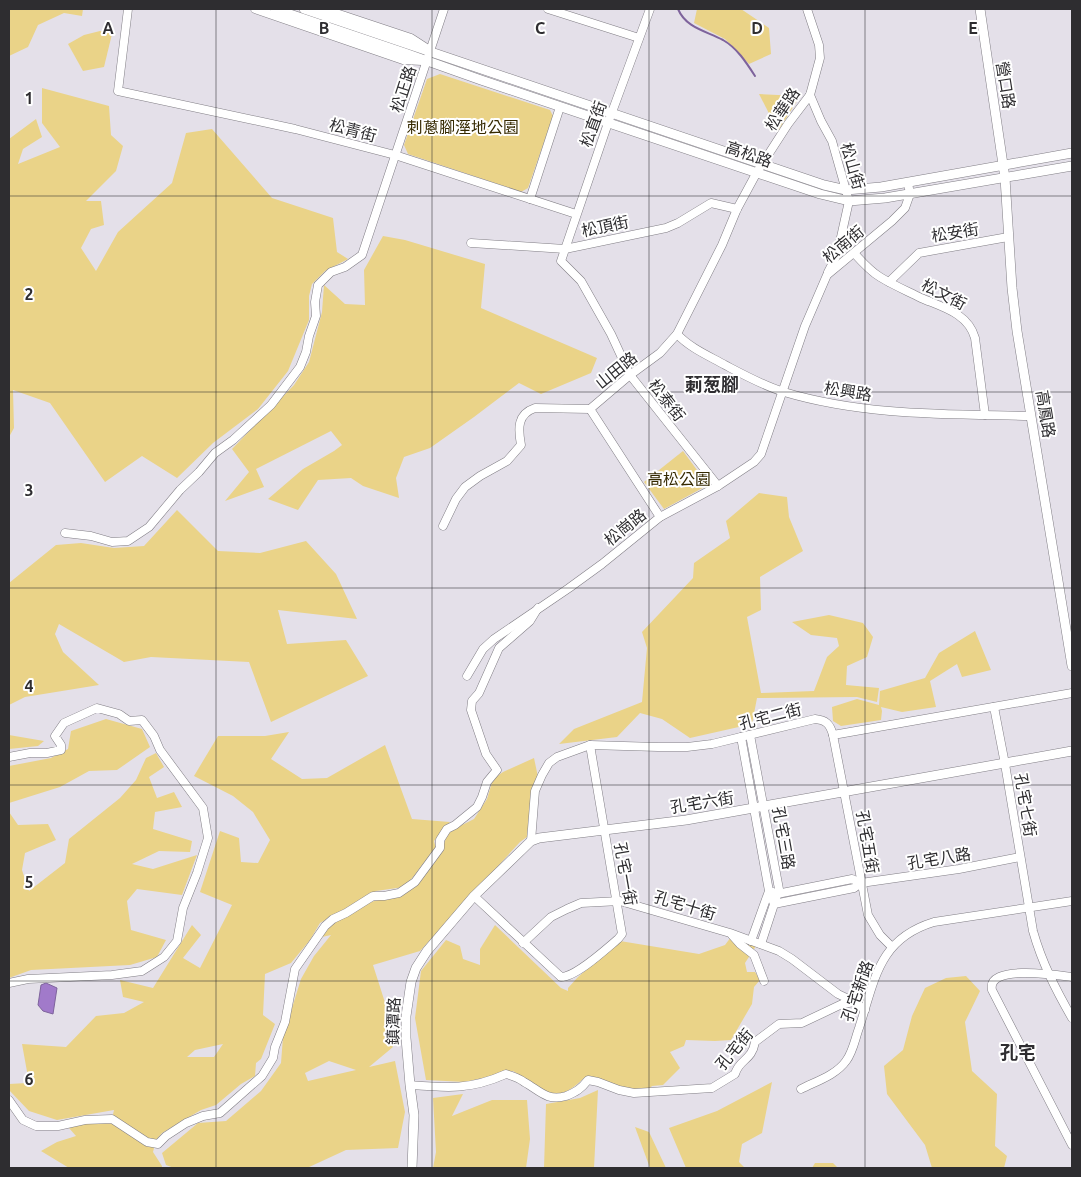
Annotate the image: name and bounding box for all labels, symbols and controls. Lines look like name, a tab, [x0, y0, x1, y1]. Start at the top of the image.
text: A	[102, 19, 114, 37]
text: B	[319, 19, 329, 37]
text: C	[535, 19, 545, 37]
text: D	[751, 19, 763, 37]
text: E	[968, 19, 978, 37]
street label: 營口路	[993, 60, 1019, 110]
street label: 松正路	[387, 63, 419, 115]
street label: 松華路	[761, 84, 803, 134]
text: 1	[24, 89, 34, 107]
street label: 松直街	[576, 98, 610, 150]
street label: 松青街	[327, 115, 379, 145]
park label: 刺蔥腳溼地公園	[407, 118, 519, 136]
street label: 高松路	[723, 138, 775, 170]
street label: 松山街	[838, 140, 868, 192]
street label: 松頂街	[580, 212, 630, 240]
street label: 松安街	[930, 219, 980, 245]
street label: 松南街	[819, 222, 867, 266]
street label: 松文街	[919, 275, 969, 313]
text: 2	[24, 285, 34, 303]
street label: 山田路	[592, 348, 640, 392]
district label: 莿葱腳	[685, 374, 739, 394]
street label: 松泰街	[645, 376, 689, 424]
street label: 松興路	[823, 378, 873, 404]
street label: 高鳳路	[1033, 389, 1059, 439]
park label: 高松公園	[647, 470, 711, 488]
text: 3	[24, 481, 34, 499]
street label: 松崗路	[601, 505, 649, 549]
text: 4	[24, 677, 34, 695]
street label: 孔宅二街	[737, 700, 803, 732]
street label: 孔宅七街	[1012, 772, 1040, 838]
street label: 孔宅六街	[669, 788, 735, 816]
street label: 孔宅三路	[770, 805, 798, 871]
street label: 孔宅五街	[854, 809, 882, 875]
street label: 孔宅一街	[612, 841, 640, 907]
street label: 孔宅八路	[906, 844, 972, 872]
text: 5	[24, 873, 34, 891]
street label: 孔宅十街	[652, 887, 718, 923]
street label: 孔宅新路	[838, 958, 876, 1024]
street label: 鎮潭路	[383, 997, 403, 1045]
street label: 孔宅街	[712, 1025, 756, 1073]
district label: 孔宅	[1000, 1042, 1036, 1062]
text: 6	[24, 1070, 34, 1088]

